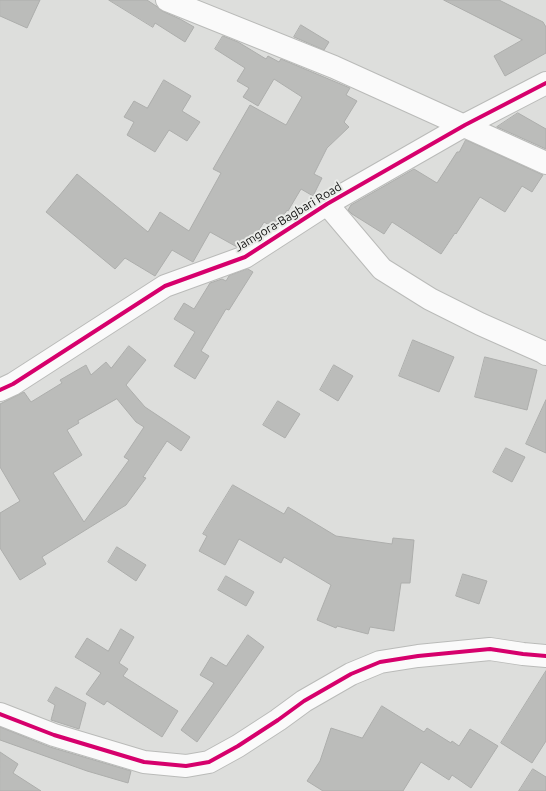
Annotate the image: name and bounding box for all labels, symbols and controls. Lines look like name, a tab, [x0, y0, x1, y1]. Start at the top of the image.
street label: Jamgora-Bagbari Road	[232, 179, 344, 255]

